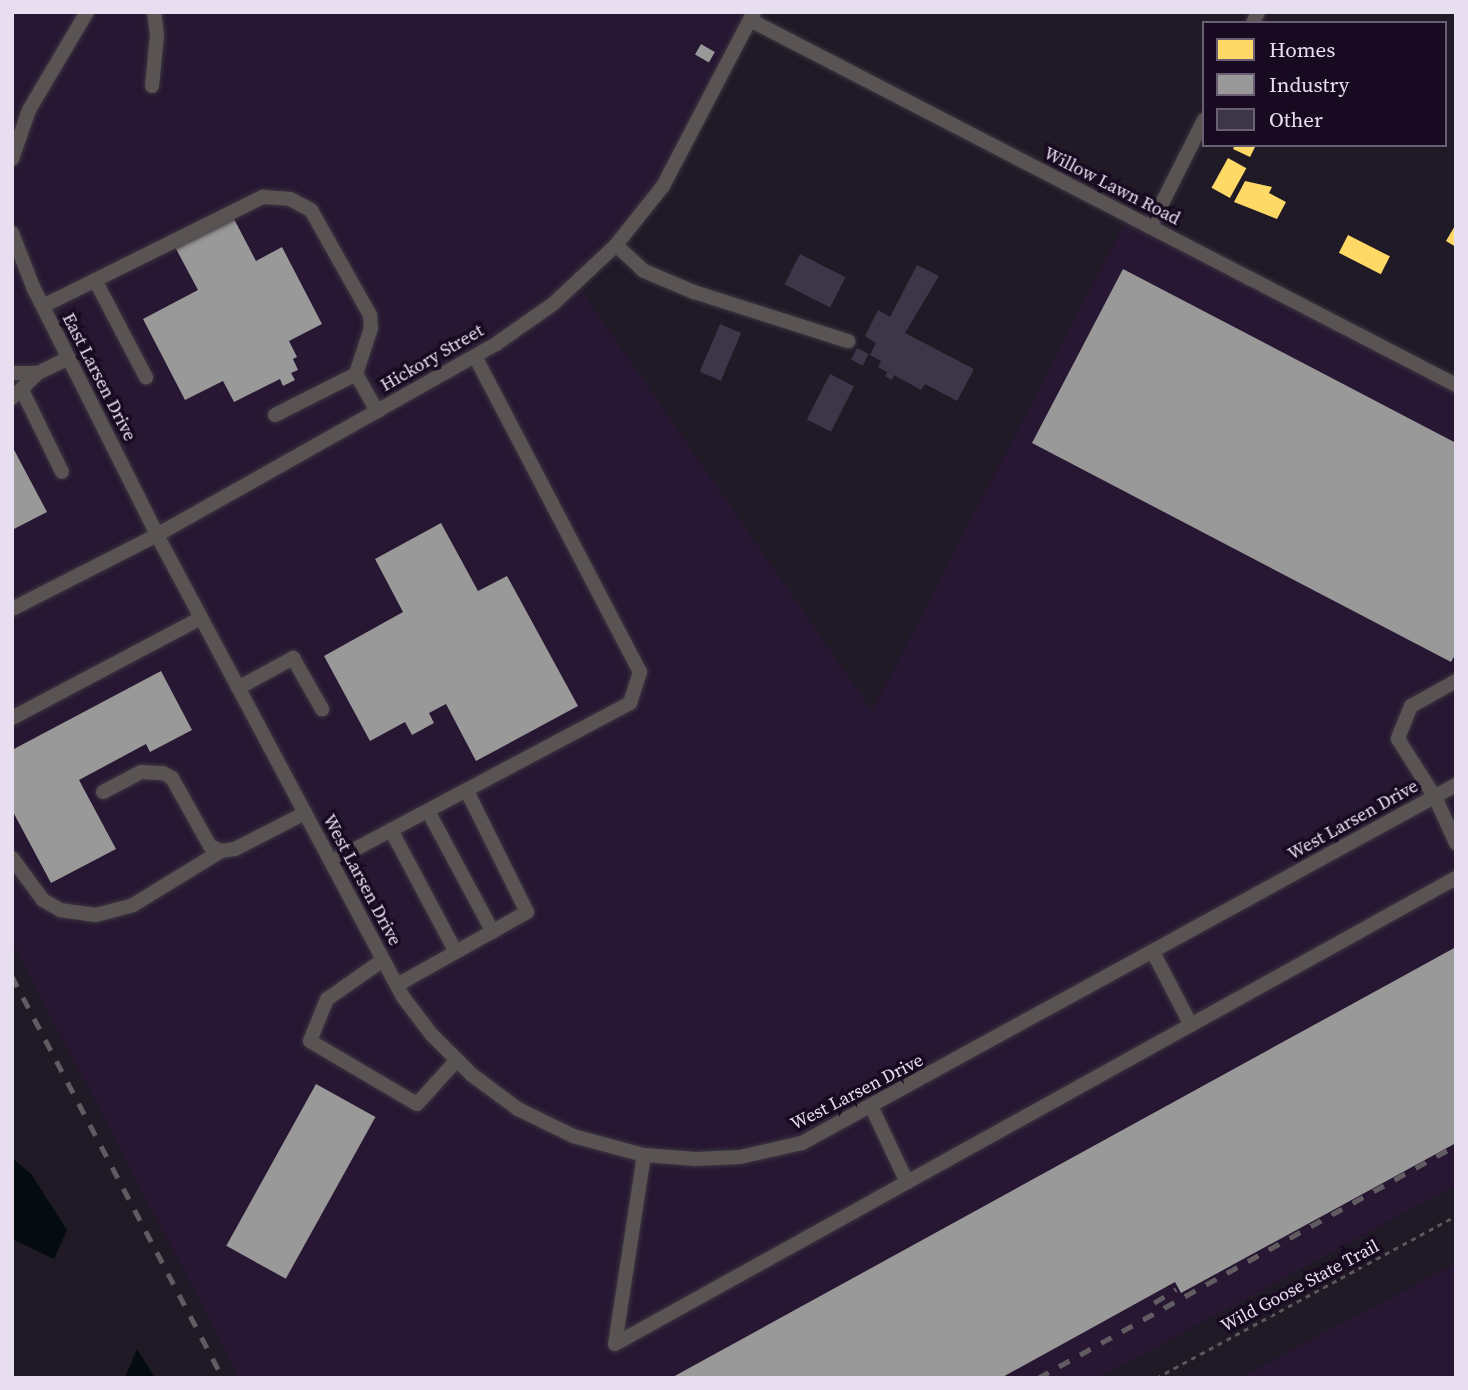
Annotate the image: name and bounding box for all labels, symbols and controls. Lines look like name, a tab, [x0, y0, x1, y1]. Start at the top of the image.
legend	[1202, 21, 1447, 147]
text: Homes	[1269, 35, 1335, 64]
text: Industry	[1269, 70, 1349, 99]
text: Other	[1269, 105, 1323, 134]
street label: Willow Lawn Road	[1040, 142, 1184, 230]
street label: East Larsen Drive	[57, 309, 141, 445]
street label: Hickory Street	[377, 320, 487, 396]
street label: West Larsen Drive	[1284, 775, 1422, 865]
street label: West Larsen Drive	[318, 811, 406, 949]
street label: West Larsen Drive	[787, 1049, 927, 1135]
street label: Wild Goose State Trail	[1217, 1235, 1383, 1337]

